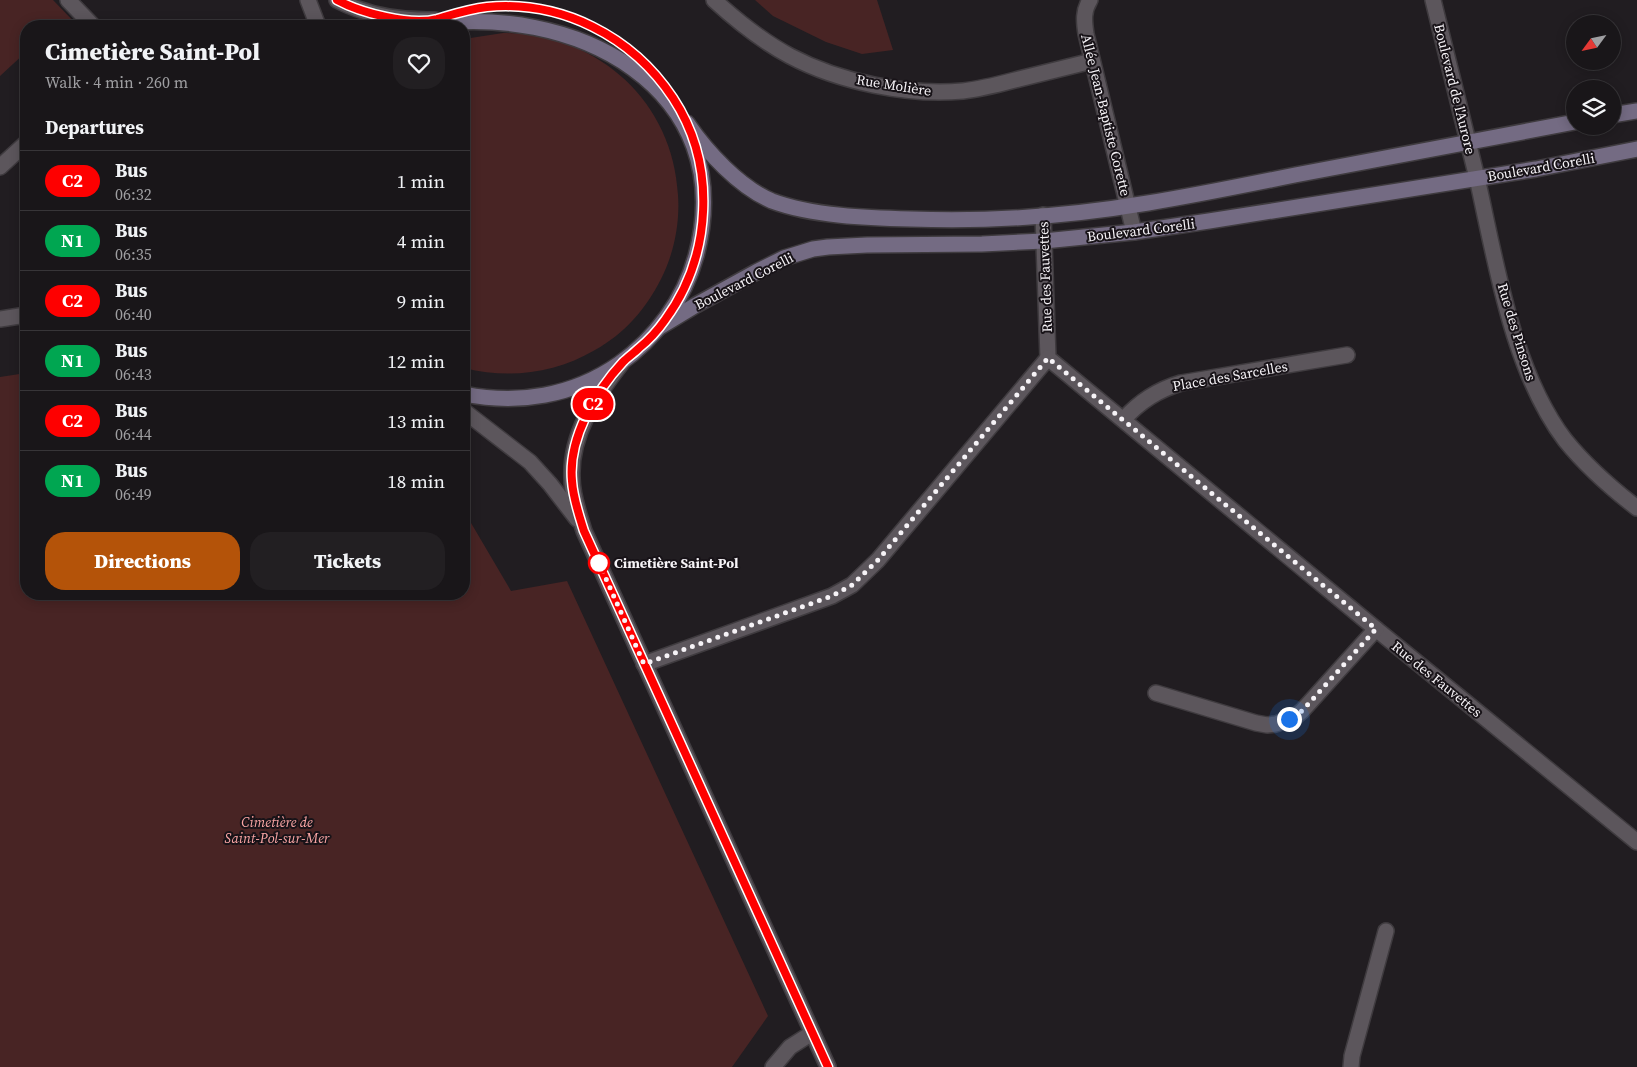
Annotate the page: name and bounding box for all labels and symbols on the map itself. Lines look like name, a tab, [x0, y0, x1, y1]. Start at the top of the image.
north arrow	[1566, 15, 1621, 70]
street label: Boulevard de l'Aurore	[1429, 22, 1481, 156]
street label: Allée Jean-Baptiste Corette	[1076, 32, 1136, 198]
street label: Rue Molière	[855, 69, 933, 101]
street label: Boulevard Corelli	[1486, 148, 1596, 186]
street label: Boulevard Corelli	[1086, 213, 1196, 247]
street label: Rue des Fauvettes	[1033, 221, 1057, 333]
street label: Boulevard Corelli	[691, 247, 797, 315]
street label: Rue des Pinsons	[1493, 281, 1541, 383]
street label: Place des Sarcelles	[1171, 356, 1289, 396]
line badge: C2	[570, 388, 616, 420]
marker: Cimetière Saint-Pol	[588, 552, 610, 574]
place label: Cimetière Saint-Pol	[614, 553, 739, 573]
street label: Rue des Fauvettes	[1388, 636, 1486, 722]
your location	[1277, 707, 1302, 732]
park label: Cimetière de Saint-Pol-sur-Mer	[225, 812, 330, 848]

